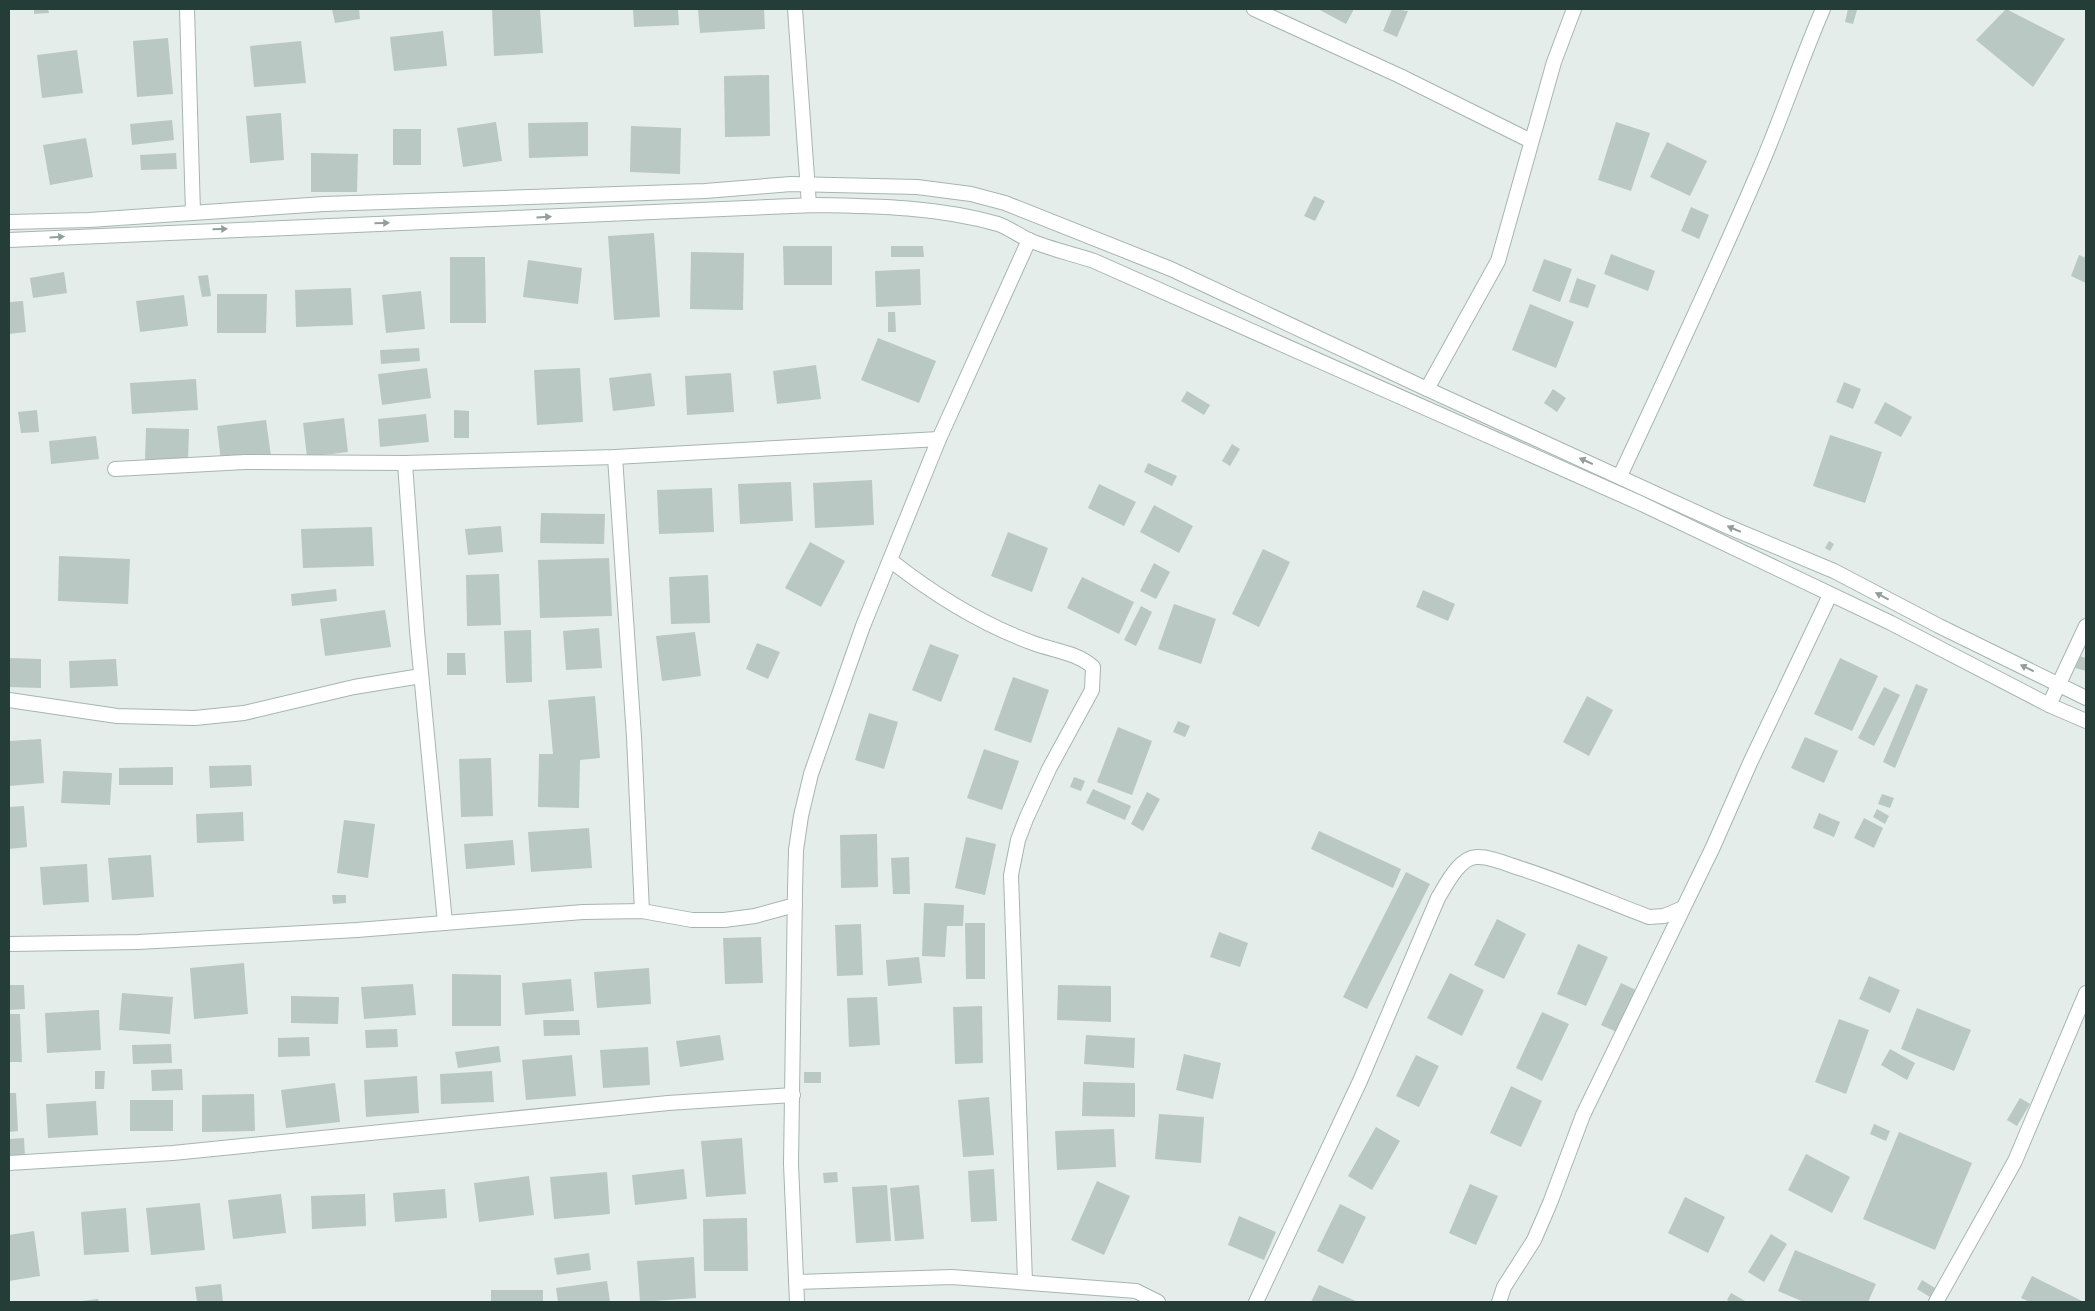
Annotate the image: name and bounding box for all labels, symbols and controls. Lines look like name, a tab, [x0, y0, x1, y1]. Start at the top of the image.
one-way arrow	[537, 213, 553, 221]
one-way arrow	[374, 219, 390, 227]
one-way arrow	[212, 225, 228, 233]
one-way arrow	[50, 232, 66, 240]
one-way arrow	[1579, 457, 1593, 465]
one-way arrow	[1727, 524, 1741, 532]
one-way arrow	[1874, 592, 1889, 600]
one-way arrow	[2020, 664, 2034, 672]

